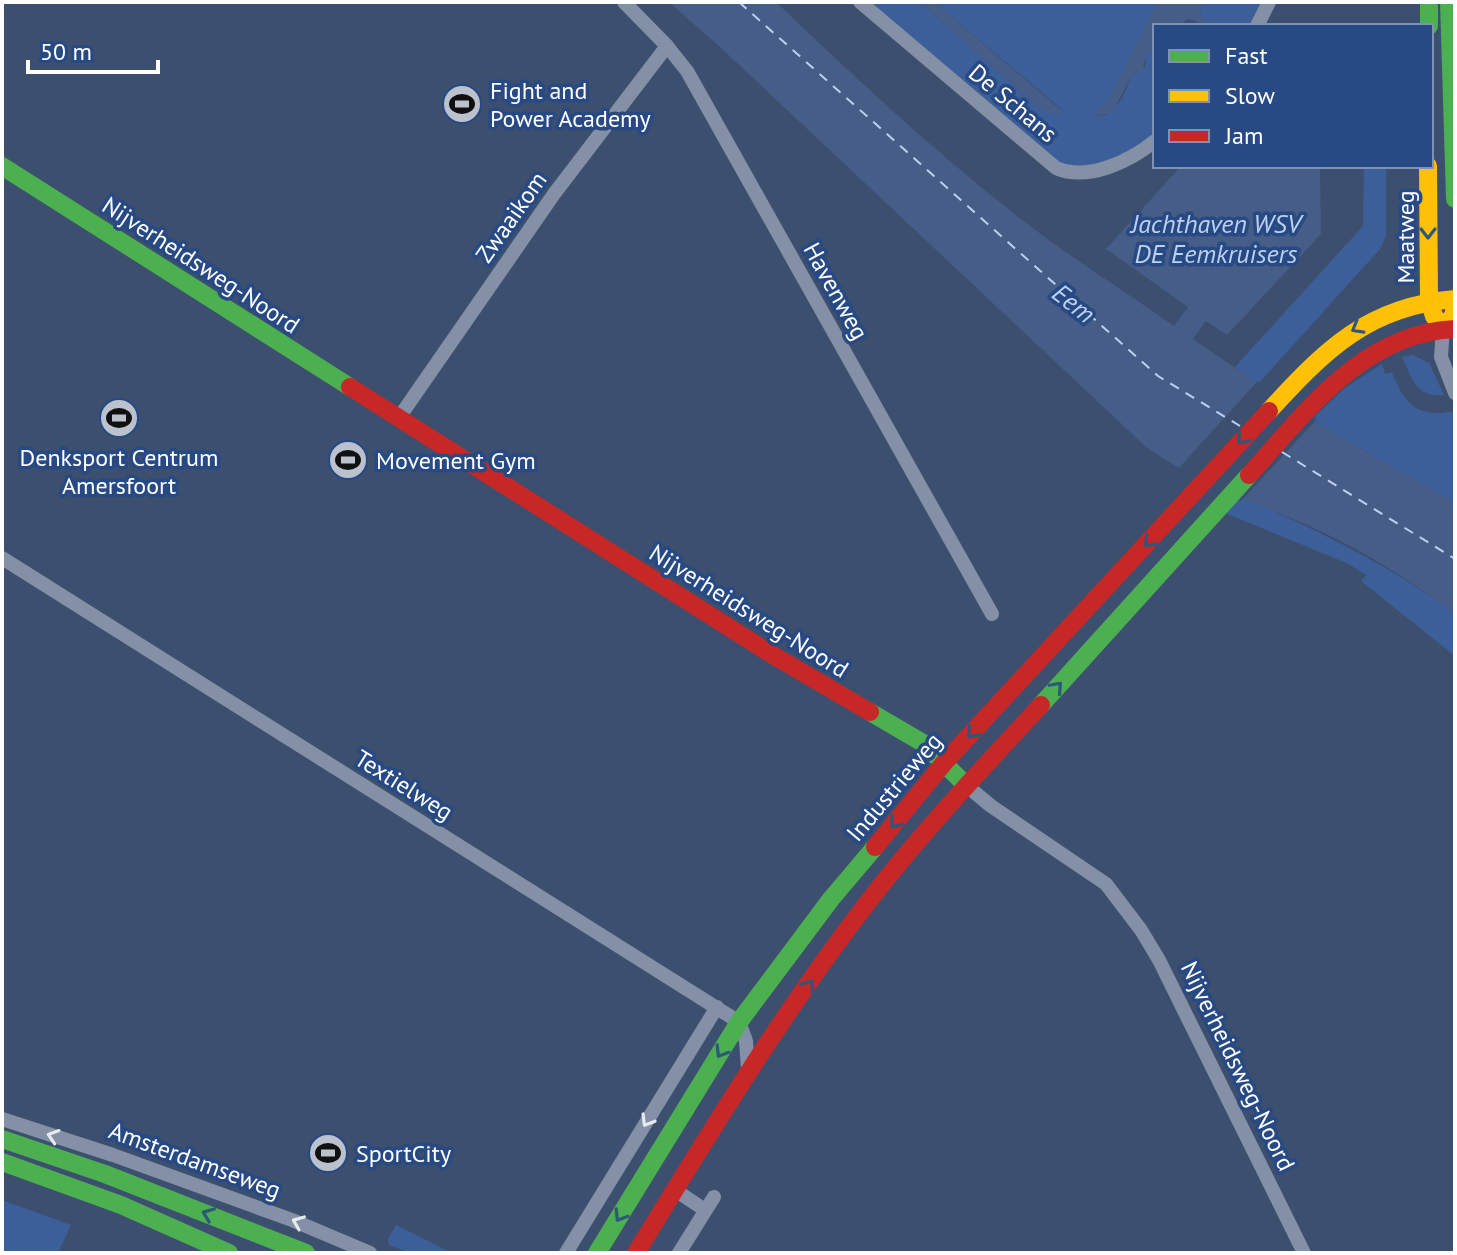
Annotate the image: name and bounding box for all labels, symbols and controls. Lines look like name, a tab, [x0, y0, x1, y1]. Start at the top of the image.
scale bar	[28, 24, 158, 74]
legend	[1153, 24, 1433, 168]
text: 50 m	[40, 36, 92, 67]
text: Fast	[1225, 40, 1268, 71]
street label: De Schans	[962, 57, 1064, 149]
place label: Fight and Power Academy	[490, 75, 651, 134]
text: Slow	[1225, 80, 1275, 111]
sports icon: Fight and Power Academy	[441, 83, 483, 125]
text: Jam	[1224, 120, 1263, 151]
street label: Zwaaikom	[469, 166, 553, 268]
street label: Nijverheidsweg-Noord	[96, 190, 306, 340]
street label: Maatweg	[1390, 190, 1421, 284]
water label: Jachthaven WSV DE Eemkruisers	[1129, 207, 1304, 270]
one-way arrow	[1419, 227, 1437, 240]
street label: Havenweg	[797, 237, 875, 345]
water label: Eem	[1046, 276, 1102, 330]
one-way arrow	[1351, 318, 1366, 334]
sports icon: Denksport Centrum Amersfoort	[98, 397, 140, 439]
one-way arrow	[1237, 430, 1251, 445]
sports icon: Movement Gym	[327, 439, 369, 481]
place label: Denksport Centrum Amersfoort	[20, 442, 218, 501]
place label: Movement Gym	[376, 445, 536, 476]
one-way arrow	[1144, 532, 1158, 547]
street label: Nijverheidsweg-Noord	[644, 537, 854, 685]
one-way arrow	[1048, 682, 1062, 697]
one-way arrow	[967, 724, 982, 738]
street label: Industrieweg	[839, 726, 949, 848]
street label: Textielweg	[349, 743, 459, 827]
one-way arrow	[890, 814, 905, 829]
street label: Nijverheidsweg-Noord	[1174, 956, 1302, 1176]
one-way arrow	[800, 979, 814, 993]
one-way arrow	[715, 1043, 731, 1058]
one-way arrow	[641, 1113, 656, 1127]
street label: Amsterdamseweg	[105, 1115, 285, 1205]
one-way arrow	[47, 1129, 61, 1145]
sports icon: SportCity	[307, 1132, 349, 1174]
place label: SportCity	[356, 1138, 451, 1169]
one-way arrow	[202, 1207, 216, 1223]
one-way arrow	[614, 1207, 630, 1222]
one-way arrow	[292, 1216, 306, 1232]

